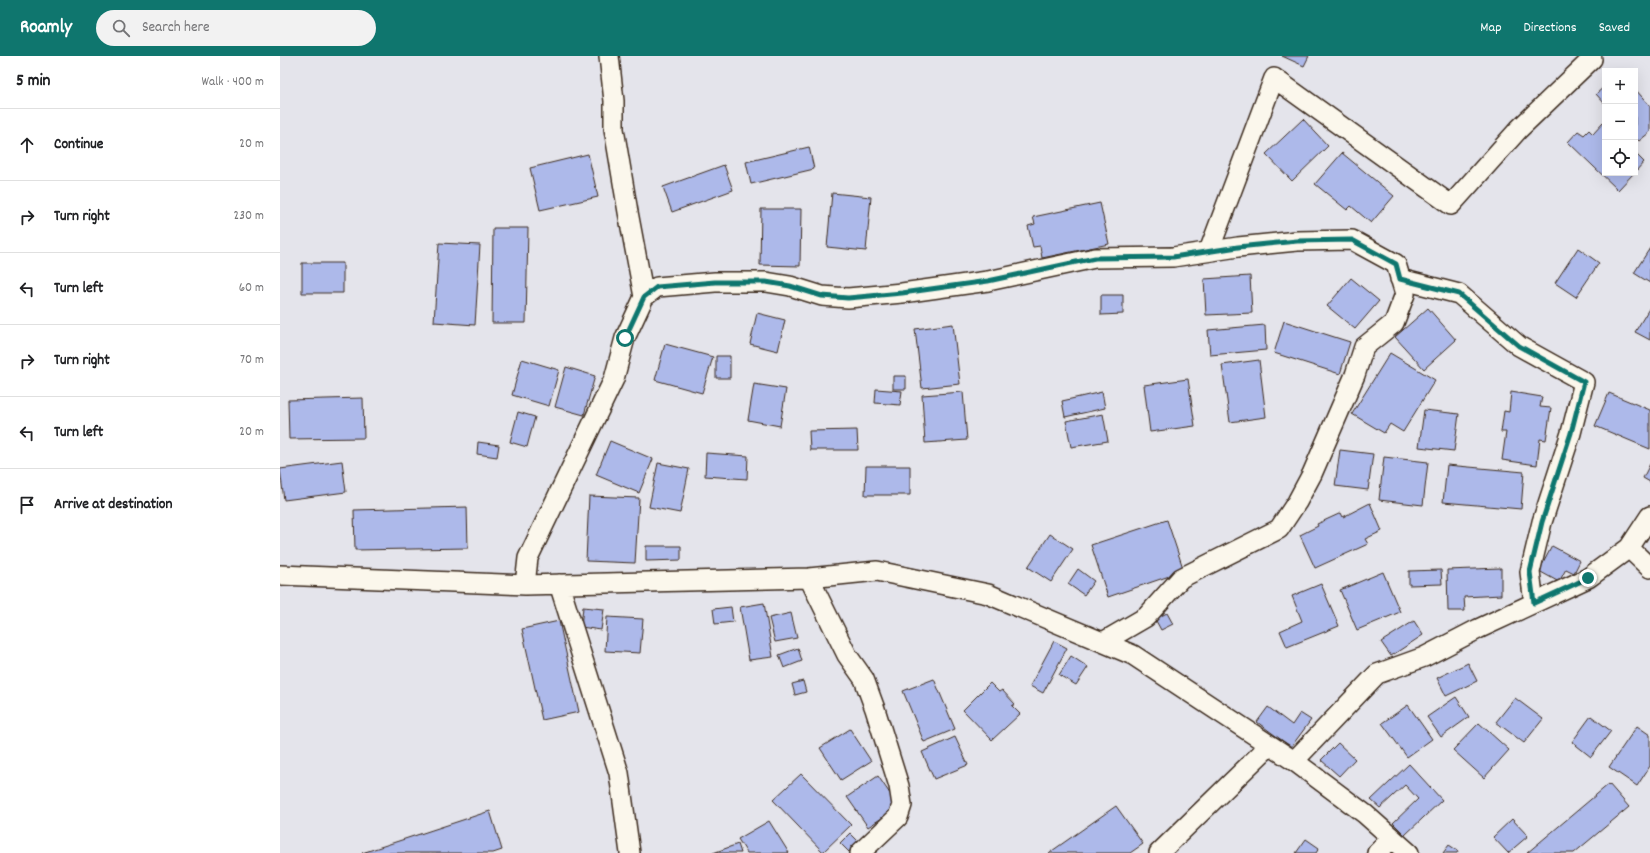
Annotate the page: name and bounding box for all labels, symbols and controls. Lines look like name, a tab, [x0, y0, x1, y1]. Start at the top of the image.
search box	[96, 10, 376, 46]
text: Roamly	[20, 15, 72, 42]
icon: search	[110, 17, 132, 39]
text: Search here	[142, 17, 210, 39]
text: Map	[1480, 18, 1502, 38]
text: Directions	[1524, 18, 1577, 38]
text: Saved	[1599, 18, 1630, 38]
map controls	[1602, 68, 1638, 176]
button: +	[1602, 68, 1638, 104]
text: 5 min	[16, 70, 50, 94]
text: Walk · 400 m	[202, 73, 264, 92]
button: −	[1602, 104, 1638, 140]
icon: ahead	[16, 134, 38, 156]
text: Continue	[54, 134, 103, 156]
text: 20 m	[239, 135, 264, 154]
button: locate	[1602, 140, 1638, 176]
icon: right	[16, 206, 38, 228]
text: Turn right	[54, 206, 110, 228]
text: 230 m	[234, 207, 264, 226]
icon: left	[16, 278, 38, 300]
text: Turn left	[54, 278, 103, 300]
text: 60 m	[239, 279, 264, 298]
route start	[616, 329, 634, 347]
icon: right	[16, 350, 38, 372]
text: Turn right	[54, 350, 110, 372]
text: 70 m	[240, 351, 264, 370]
icon: left	[16, 422, 38, 444]
text: Turn left	[54, 422, 103, 444]
text: 20 m	[239, 423, 264, 442]
icon: arrive	[16, 494, 38, 516]
text: Arrive at destination	[54, 494, 172, 516]
route end	[1579, 569, 1597, 587]

